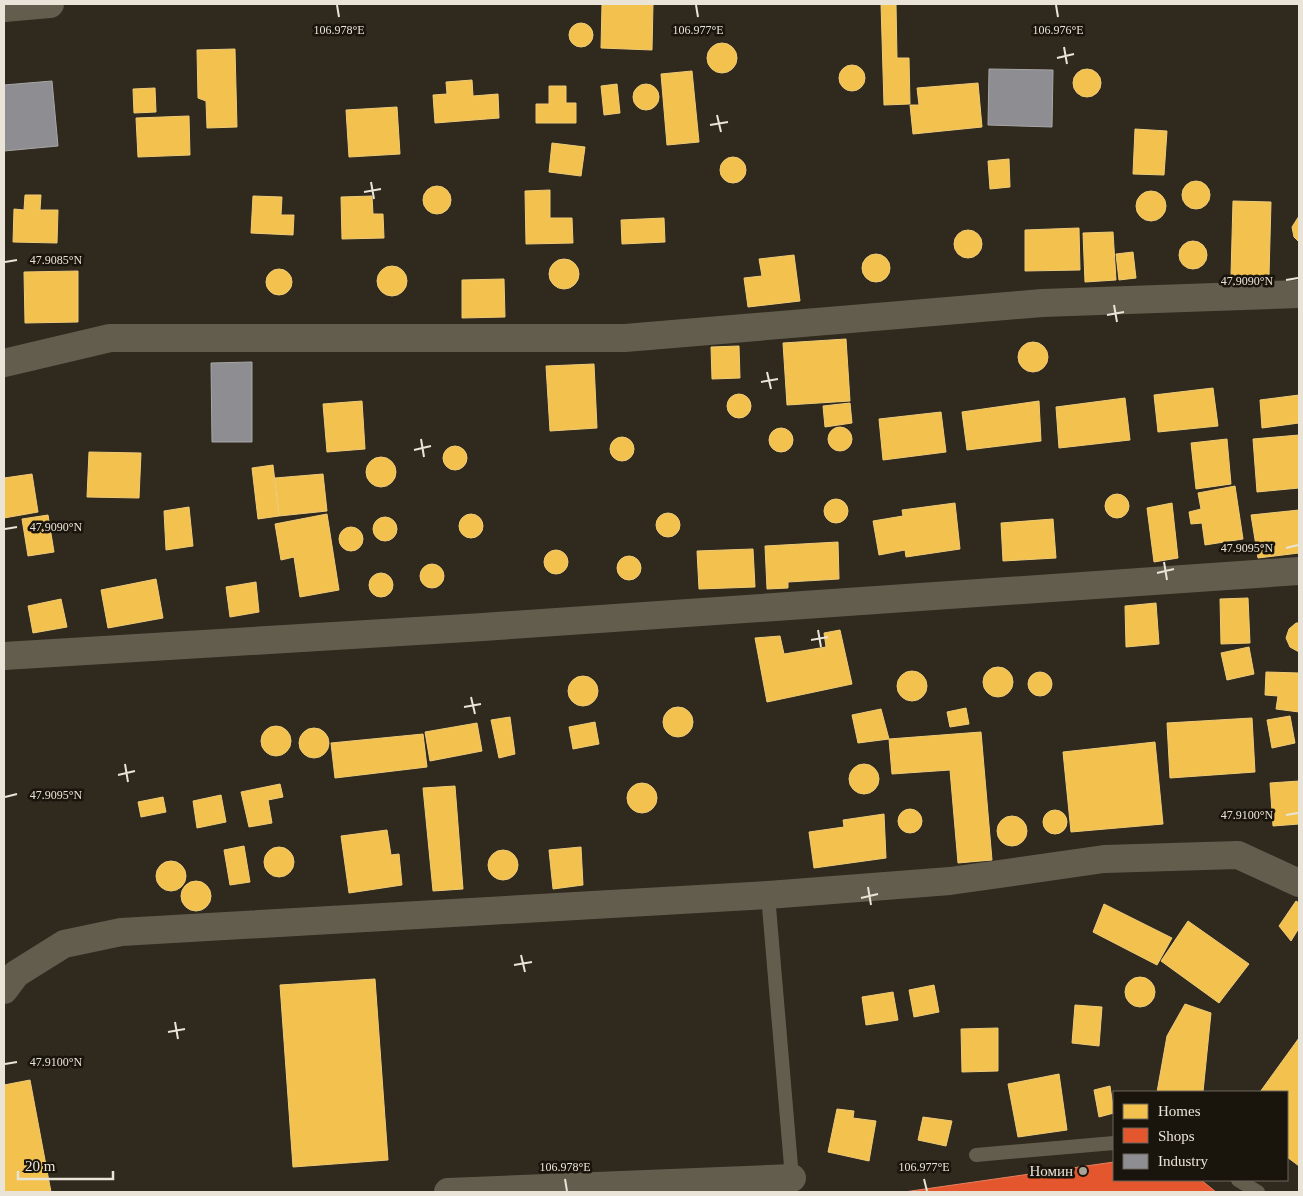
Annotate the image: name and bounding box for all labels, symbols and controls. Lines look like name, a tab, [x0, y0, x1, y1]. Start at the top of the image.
text: 106.978°E	[313, 23, 365, 37]
text: 106.977°E	[672, 23, 724, 37]
text: 106.976°E	[1032, 23, 1084, 37]
text: 47.9085°N	[30, 253, 83, 267]
text: 47.9090°N	[1221, 274, 1274, 288]
text: 47.9090°N	[30, 520, 83, 534]
text: 47.9095°N	[1221, 541, 1274, 555]
text: 47.9095°N	[30, 788, 83, 802]
text: 47.9100°N	[1221, 808, 1274, 822]
text: 47.9100°N	[30, 1055, 83, 1069]
legend	[1113, 1091, 1288, 1181]
text: Homes	[1158, 1103, 1201, 1119]
text: Shops	[1158, 1128, 1195, 1144]
scale bar	[18, 1148, 112, 1180]
text: Industry	[1158, 1153, 1208, 1169]
text: 20 m	[25, 1158, 56, 1174]
text: 106.978°E	[539, 1160, 591, 1174]
text: 106.977°E	[898, 1160, 950, 1174]
place label: Номин	[1029, 1163, 1073, 1179]
marker: Номин	[1077, 1165, 1089, 1177]

